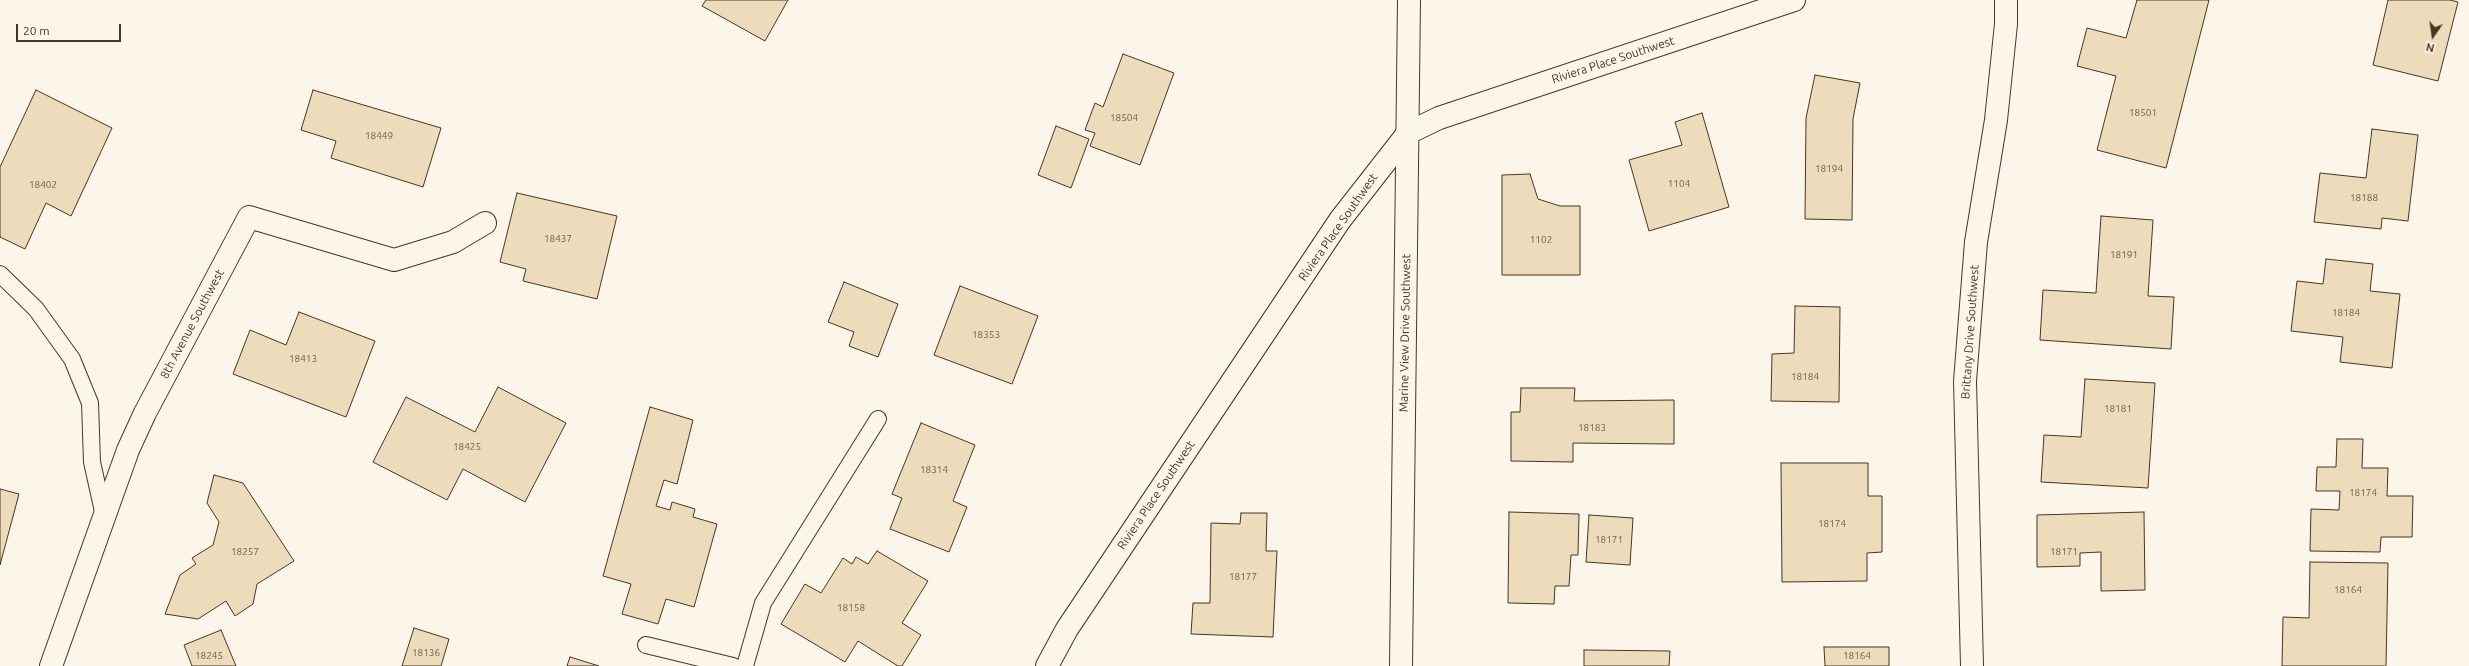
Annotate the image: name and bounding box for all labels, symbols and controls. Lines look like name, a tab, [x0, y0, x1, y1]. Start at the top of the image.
scale bar	[18, 16, 123, 42]
north arrow	[2413, 16, 2453, 56]
text: 20 m	[23, 24, 50, 37]
street label: Riviera Place Southwest	[1550, 33, 1676, 87]
text: N	[2425, 41, 2436, 54]
house number: 18501	[2129, 107, 2157, 119]
house number: 18504	[1110, 112, 1138, 124]
house number: 18449	[365, 130, 393, 142]
house number: 18194	[1815, 163, 1843, 175]
street label: Riviera Place Southwest	[1295, 170, 1381, 284]
house number: 1104	[1668, 178, 1690, 190]
house number: 18402	[29, 179, 57, 191]
house number: 18188	[2350, 192, 2378, 204]
house number: 18437	[544, 233, 572, 245]
house number: 1102	[1530, 234, 1552, 246]
house number: 18191	[2110, 249, 2138, 261]
street label: Marine View Drive Southwest	[1396, 254, 1414, 412]
street label: Brittany Drive Southwest	[1958, 264, 1982, 400]
street label: 8th Avenue Southwest	[157, 267, 227, 381]
house number: 18184	[2332, 307, 2360, 319]
house number: 18353	[972, 329, 1000, 341]
house number: 18413	[289, 353, 317, 365]
house number: 18184	[1791, 371, 1819, 383]
house number: 18181	[2104, 403, 2132, 415]
house number: 18183	[1578, 422, 1606, 434]
street label: Riviera Place Southwest	[1114, 438, 1198, 552]
house number: 18425	[453, 441, 481, 453]
house number: 18314	[920, 464, 948, 476]
house number: 18174	[2349, 487, 2377, 499]
house number: 18174	[1818, 518, 1846, 530]
house number: 18171	[1595, 534, 1623, 546]
house number: 18257	[231, 546, 259, 558]
house number: 18171	[2050, 546, 2078, 558]
house number: 18177	[1229, 571, 1257, 583]
house number: 18164	[2334, 584, 2362, 596]
house number: 18158	[837, 602, 865, 614]
house number: 18136	[412, 647, 440, 659]
house number: 18245	[195, 650, 223, 662]
house number: 18164	[1843, 650, 1871, 662]

